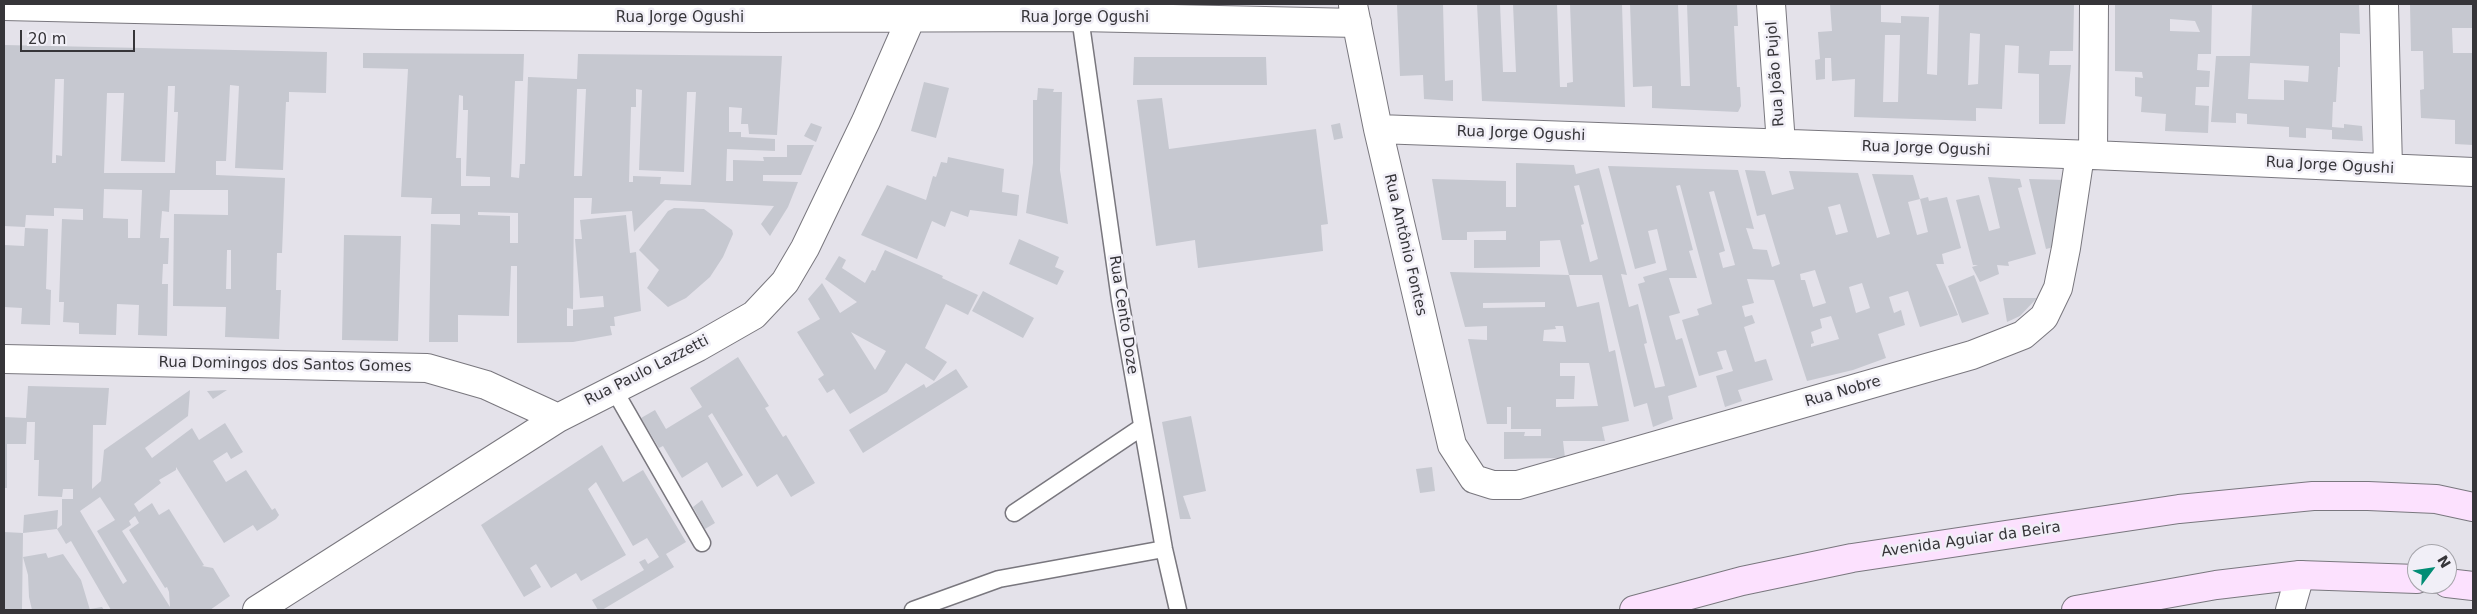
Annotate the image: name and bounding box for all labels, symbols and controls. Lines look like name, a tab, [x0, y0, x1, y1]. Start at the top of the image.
street label: Rua Jorge Ogushi	[616, 9, 744, 27]
street label: Rua Jorge Ogushi	[1021, 9, 1149, 27]
scale bar	[22, 20, 138, 52]
street label: Rua João Pujol	[1763, 21, 1789, 127]
text: 20 m	[28, 30, 66, 48]
street label: Rua Jorge Ogushi	[1456, 123, 1586, 145]
street label: Rua Jorge Ogushi	[1861, 138, 1991, 160]
street label: Rua Jorge Ogushi	[2265, 154, 2395, 178]
street label: Rua Antônio Fontes	[1380, 172, 1430, 318]
street label: Rua Cento Doze	[1105, 254, 1141, 376]
street label: Rua Paulo Lazzetti	[582, 332, 712, 410]
street label: Rua Domingos dos Santos Gomes	[158, 354, 412, 376]
street label: Rua Nobre	[1803, 373, 1883, 411]
street label: Avenida Aguiar da Beira	[1880, 519, 2062, 561]
north arrow	[2407, 544, 2457, 594]
text: N	[2434, 553, 2454, 571]

